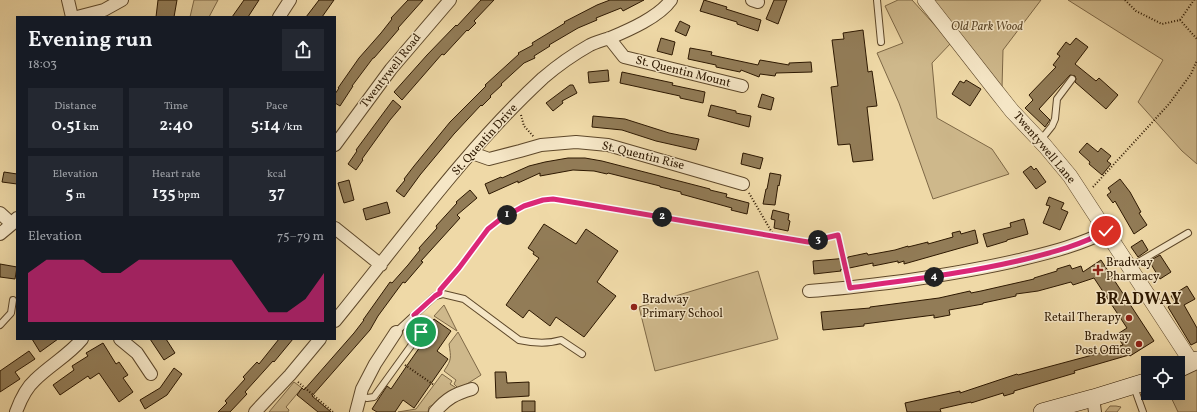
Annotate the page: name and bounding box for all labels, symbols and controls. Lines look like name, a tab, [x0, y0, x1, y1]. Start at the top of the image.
park label: Old Park Wood	[951, 19, 1023, 35]
text: Evening run	[28, 25, 153, 56]
button: share	[282, 29, 324, 71]
street label: Twentywell Road	[357, 30, 425, 112]
street label: St. Quentin Mount	[634, 52, 732, 92]
text: 18:03	[28, 56, 57, 74]
text: Distance	[54, 99, 96, 114]
text: Time	[164, 99, 188, 114]
text: Pace	[266, 99, 288, 114]
street label: St. Quentin Drive	[449, 101, 522, 179]
street label: Twentywell Lane	[1009, 109, 1079, 188]
text: 0.51	[52, 114, 81, 137]
text: 2:40	[159, 114, 193, 137]
text: 5:14	[251, 114, 281, 137]
text: km	[81, 120, 99, 135]
text: /km	[281, 120, 302, 135]
street label: St. Quentin Rise	[600, 138, 686, 174]
text: Elevation	[52, 167, 98, 182]
text: Heart rate	[152, 167, 200, 182]
text: kcal	[267, 167, 286, 182]
text: 5	[65, 182, 73, 205]
text: 135	[152, 182, 176, 205]
text: 37	[268, 182, 285, 205]
text: m	[73, 188, 85, 203]
text: bpm	[176, 188, 200, 203]
pin: 1	[497, 205, 517, 225]
text: 1	[505, 207, 509, 222]
pin: 2	[652, 207, 672, 227]
text: 2	[659, 209, 665, 224]
pin	[1089, 214, 1123, 248]
icon: check	[1095, 220, 1117, 242]
text: Elevation	[28, 228, 82, 246]
text: 75–79 m	[277, 228, 324, 246]
pin: 3	[808, 230, 828, 250]
text: 3	[815, 232, 821, 247]
place label: Bradway Pharmacy	[1106, 255, 1160, 285]
marker: Bradway Pharmacy	[1093, 265, 1103, 275]
pin: 4	[924, 267, 944, 287]
text: 4	[931, 269, 937, 284]
district label: BRADWAY	[1096, 289, 1182, 311]
place label: Bradway Primary School	[642, 292, 723, 322]
marker: Bradway Primary School	[629, 302, 639, 312]
place label: Retail Therapy	[1044, 310, 1121, 326]
marker: Retail Therapy	[1124, 313, 1134, 323]
pin	[404, 315, 438, 349]
icon: arrive	[410, 321, 432, 343]
place label: Bradway Post Office	[1075, 329, 1131, 359]
marker: Bradway Post Office	[1134, 339, 1144, 349]
map controls	[1141, 356, 1185, 400]
button: locate	[1141, 356, 1185, 400]

